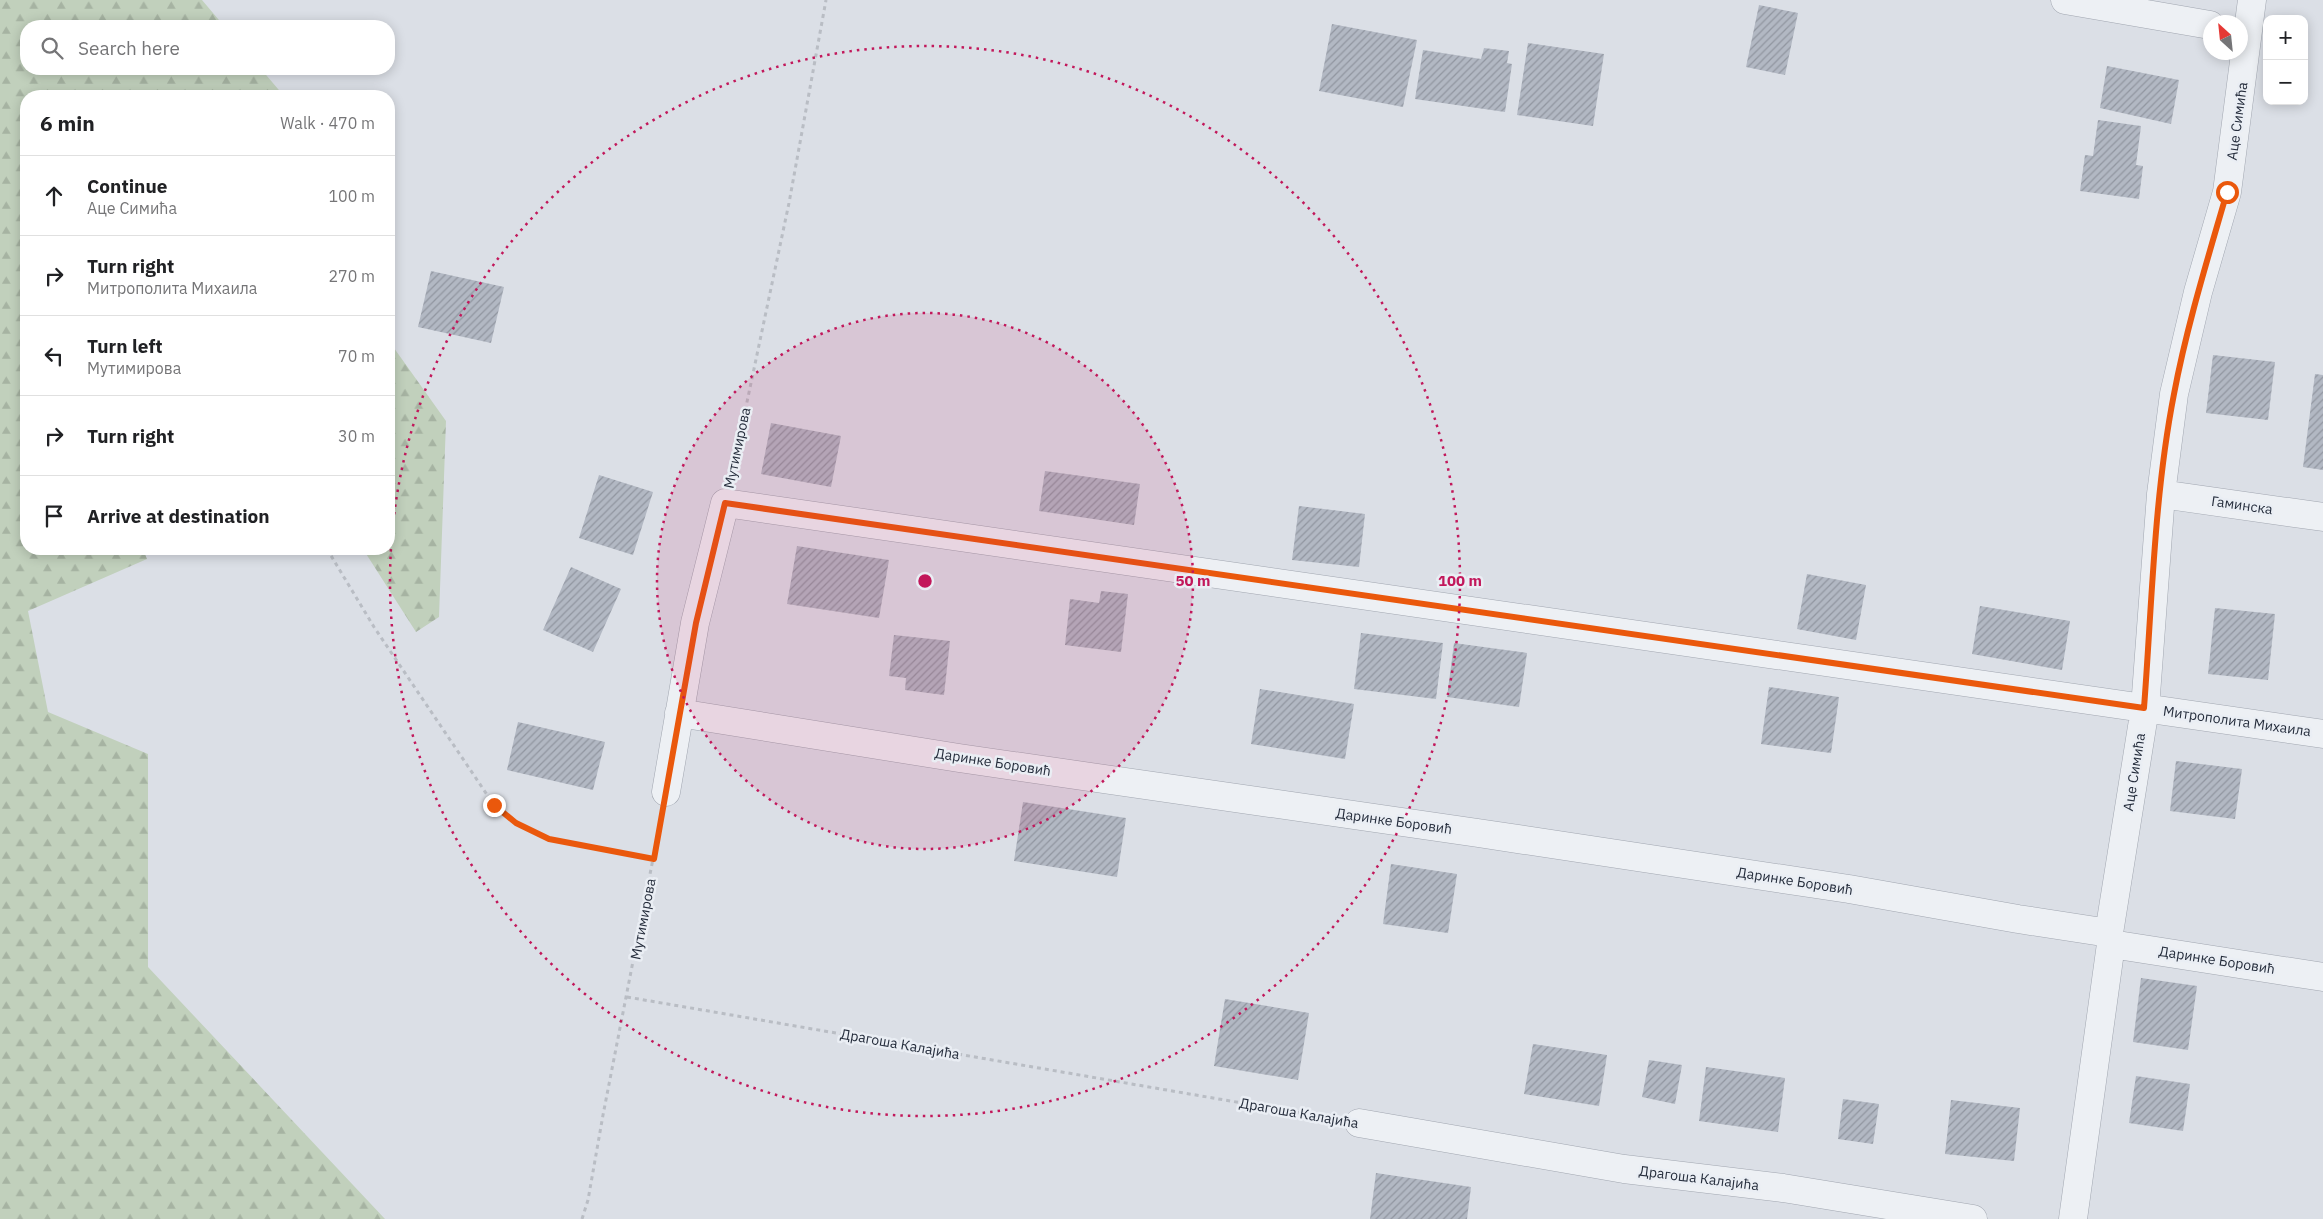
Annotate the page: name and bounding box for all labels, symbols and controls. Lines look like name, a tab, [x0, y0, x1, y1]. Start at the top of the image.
north arrow	[2203, 15, 2248, 60]
map controls	[2263, 15, 2308, 105]
button: +	[2263, 15, 2308, 60]
search box	[20, 20, 395, 75]
icon: search	[38, 34, 66, 62]
text: Search here	[78, 36, 180, 60]
button: −	[2263, 60, 2308, 105]
street label: Аце Симића	[2223, 80, 2251, 161]
text: 6 min	[40, 109, 95, 137]
text: Walk · 470 m	[280, 113, 375, 133]
text: Continue	[87, 174, 167, 198]
route start	[2216, 181, 2239, 204]
icon: ahead	[40, 182, 68, 210]
text: 100 m	[328, 186, 375, 206]
text: Аце Симића	[87, 198, 177, 218]
text: Turn right	[87, 254, 174, 278]
icon: right	[40, 262, 68, 290]
text: 270 m	[328, 266, 375, 286]
text: Митрополита Михаила	[87, 278, 257, 298]
text: Turn left	[87, 334, 163, 358]
icon: left	[40, 342, 68, 370]
text: 70 m	[338, 346, 375, 366]
text: Мутимирова	[87, 358, 181, 378]
street label: Мутимирова	[720, 405, 754, 490]
icon: right	[40, 422, 68, 450]
text: Turn right	[87, 424, 174, 448]
text: 30 m	[338, 426, 375, 446]
street label: Гаминска	[2210, 492, 2274, 518]
icon: arrive	[40, 502, 68, 530]
text: Arrive at destination	[87, 504, 270, 528]
text: 50 m	[1176, 571, 1210, 590]
text: 100 m	[1438, 571, 1482, 590]
centre of rings	[916, 572, 934, 590]
street label: Митрополита Михаила	[2162, 702, 2313, 740]
street label: Аце Симића	[2119, 731, 2149, 812]
street label: Даринке Боровић	[934, 744, 1052, 780]
route end	[483, 794, 506, 817]
street label: Даринке Боровић	[1335, 804, 1453, 838]
street label: Даринке Боровић	[1736, 863, 1854, 899]
street label: Мутимирова	[626, 876, 660, 961]
street label: Даринке Боровић	[2158, 942, 2276, 978]
street label: Драгоша Калајића	[839, 1025, 962, 1063]
street label: Драгоша Калајића	[1238, 1094, 1361, 1132]
street label: Драгоша Калајића	[1638, 1162, 1761, 1194]

